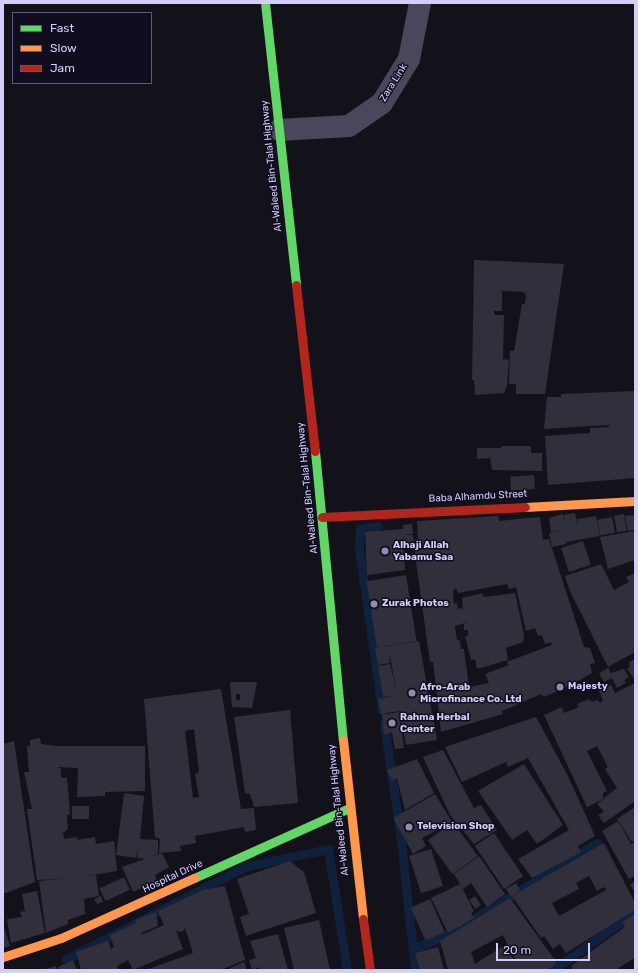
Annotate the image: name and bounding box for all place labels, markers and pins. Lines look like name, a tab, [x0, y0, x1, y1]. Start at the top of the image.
place label: Alhaji Allah Yabamu Saa	[393, 539, 453, 562]
marker: Alhaji Allah Yabamu Saa	[380, 546, 390, 556]
place label: Zurak Photos	[382, 598, 449, 610]
marker: Zurak Photos	[369, 599, 379, 609]
place label: Afro-Arab Microfinance Co. Ltd	[420, 681, 522, 704]
place label: Majesty	[568, 681, 608, 693]
marker: Majesty	[555, 682, 565, 692]
marker: Afro-Arab Microfinance Co. Ltd	[407, 688, 417, 698]
place label: Rahma Herbal Center	[400, 711, 469, 734]
marker: Rahma Herbal Center	[387, 718, 397, 728]
place label: Television Shop	[417, 821, 494, 833]
marker: Television Shop	[404, 822, 414, 832]

